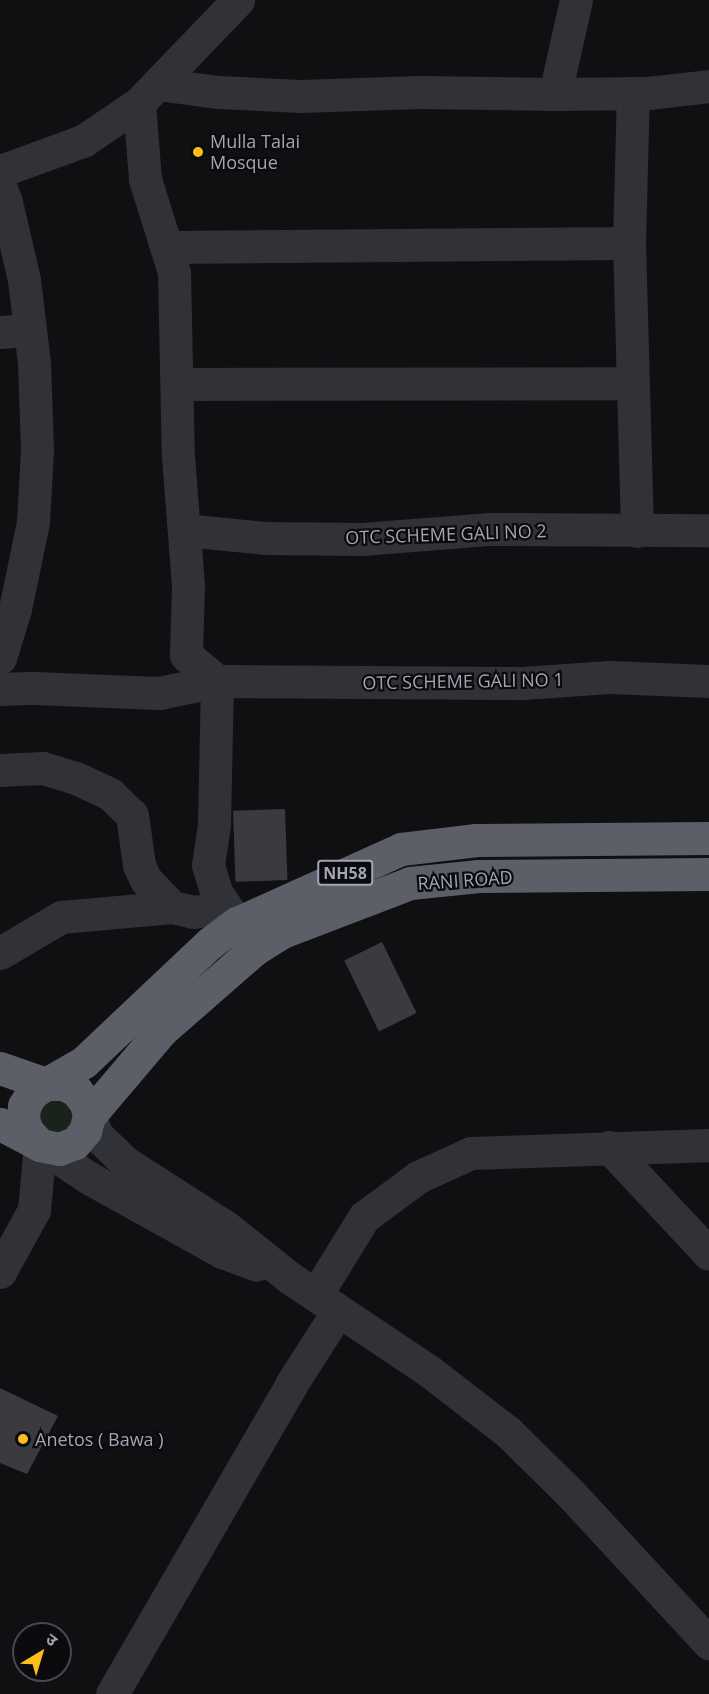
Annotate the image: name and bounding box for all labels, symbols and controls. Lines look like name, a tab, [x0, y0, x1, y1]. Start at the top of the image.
place label: Mulla Talai Mosque	[210, 131, 300, 174]
marker: Mulla Talai Mosque	[191, 145, 205, 159]
street label: OTC SCHEME GALI NO 2	[345, 520, 547, 548]
street label: OTC SCHEME GALI NO 1	[362, 668, 564, 694]
road number: NH58	[316, 860, 374, 886]
street label: RANI ROAD	[417, 866, 513, 894]
place label: Anetos ( Bawa )	[35, 1428, 164, 1450]
marker: Anetos ( Bawa )	[16, 1432, 30, 1446]
north arrow	[12, 1622, 72, 1682]
text: उ	[41, 1628, 62, 1651]

